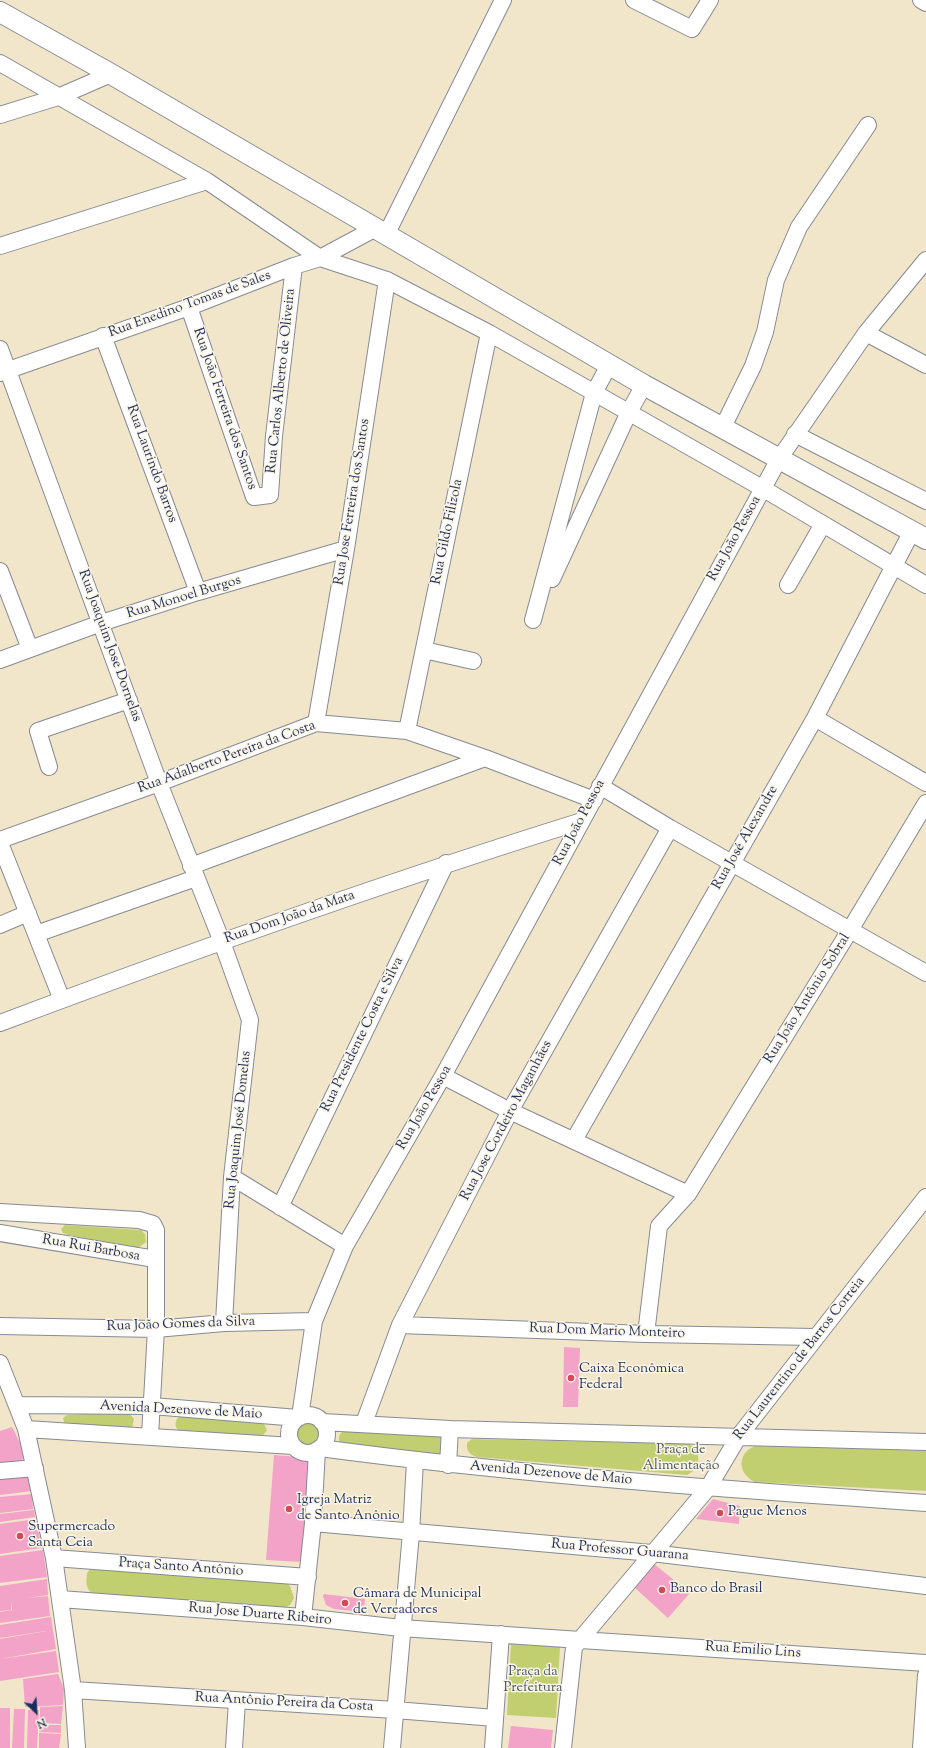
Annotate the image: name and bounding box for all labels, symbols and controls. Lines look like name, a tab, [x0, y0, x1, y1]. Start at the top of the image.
street label: Rua Enedino Tomas de Sales	[107, 268, 273, 342]
street label: Rua Carlos Alberto de Oliveira	[264, 288, 300, 474]
street label: Rua João Ferreira dos Santos	[188, 326, 260, 492]
street label: Rua Laurindo Barros	[122, 403, 180, 525]
street label: Rua Jose Ferreira dos Santos	[332, 418, 374, 586]
street label: Rua Gildo Filizola	[429, 478, 467, 586]
street label: Rua João Pessoa	[705, 494, 765, 584]
street label: Rua Joaquim Jose Dornelas	[74, 568, 144, 724]
street label: Rua Monoel Burgos	[125, 573, 243, 623]
street label: Rua Adalberto Pereira da Costa	[136, 718, 318, 798]
street label: Rua João Pessoa	[550, 777, 610, 869]
street label: Rua José Alexandre	[709, 783, 783, 893]
street label: Rua Dom João da Mata	[223, 888, 357, 948]
street label: Rua João Antônio Sobral	[761, 931, 855, 1067]
street label: Rua Presidente Costa e Silva	[318, 955, 408, 1115]
street label: Rua Jose Cordeiro Maganhães	[458, 1038, 556, 1204]
street label: Rua Joaquim José Domelas	[222, 1050, 256, 1210]
street label: Rua João Pessoa	[394, 1063, 456, 1153]
street label: Rua Rui Barbosa	[41, 1232, 141, 1266]
street label: Rua Laurentino de Barros Correia	[731, 1274, 869, 1444]
street label: Rua João Gomes da Silva	[106, 1314, 256, 1336]
street label: Rua Dom Mario Monteiro	[529, 1321, 685, 1343]
place label: Caixa Econômica Federal	[579, 1362, 684, 1394]
marker: Caixa Econômica Federal	[566, 1373, 576, 1383]
street label: Avenida Dezenove de Maio	[99, 1398, 263, 1424]
park label: Praça de Alimentação	[643, 1443, 719, 1476]
street label: Avenida Dezenove de Maio	[469, 1459, 633, 1489]
place label: Igreja Matriz de Santo Anônio	[297, 1493, 400, 1526]
marker: Igreja Matriz de Santo Anônio	[284, 1504, 294, 1514]
place label: Pague Menos	[728, 1505, 807, 1521]
marker: Pague Menos	[715, 1508, 725, 1518]
place label: Supermercado Santa Ceia	[28, 1520, 115, 1552]
marker: Supermercado Santa Ceia	[15, 1531, 25, 1541]
street label: Rua Professor Guarana	[551, 1537, 689, 1565]
street label: Praça Santo Antônio	[118, 1555, 244, 1581]
place label: Banco do Brasil	[670, 1582, 763, 1598]
marker: Banco do Brasil	[657, 1585, 667, 1595]
place label: Câmara de Municipal de Vereadores	[353, 1587, 482, 1620]
marker: Câmara de Municipal de Vereadores	[340, 1598, 350, 1608]
street label: Rua Jose Duarte Ribeiro	[188, 1600, 332, 1630]
street label: Rua Emilio Lins	[705, 1639, 801, 1663]
park label: Praça da Prefeitura	[503, 1665, 563, 1698]
street label: Rua Antônio Pereira da Costa	[194, 1690, 374, 1716]
north arrow	[16, 1692, 56, 1732]
text: N	[34, 1714, 48, 1732]

